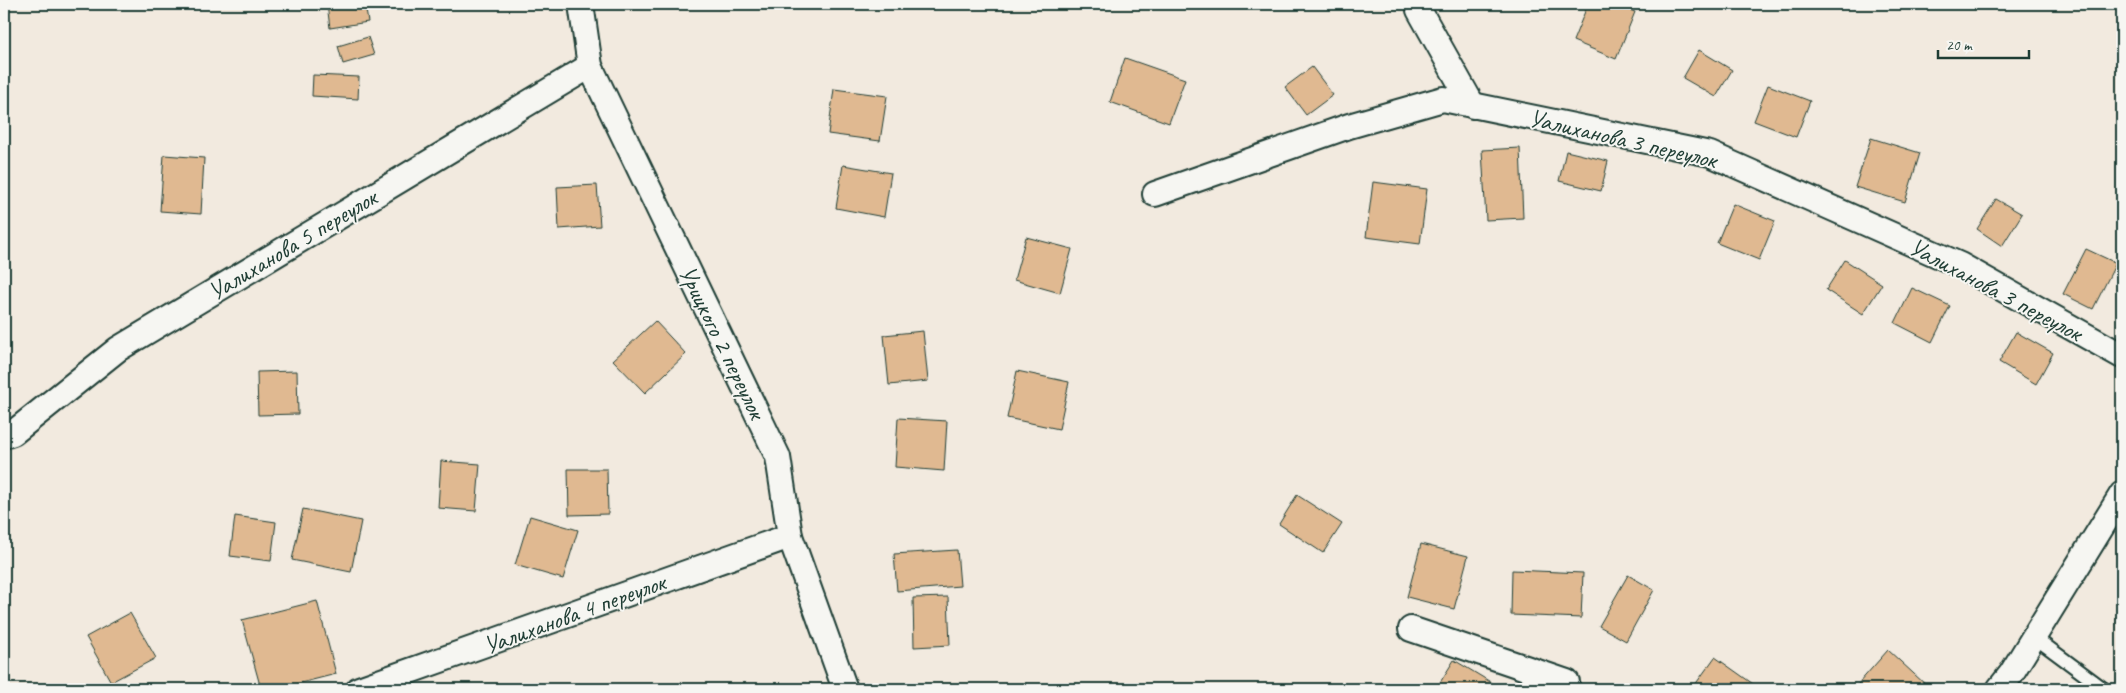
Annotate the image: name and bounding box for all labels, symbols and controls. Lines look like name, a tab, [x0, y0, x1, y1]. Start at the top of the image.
scale bar	[1938, 28, 2030, 60]
text: 20 m	[1946, 36, 1973, 55]
street label: Уалиханова 3 переулок	[1526, 102, 1722, 177]
street label: Уалиханова 5 переулок	[202, 180, 385, 308]
street label: Уалиханова 3 переулок	[1904, 231, 2090, 350]
street label: Урицкого 2 переулок	[671, 261, 774, 427]
street label: Уалиханова 4 переулок	[479, 565, 672, 662]

